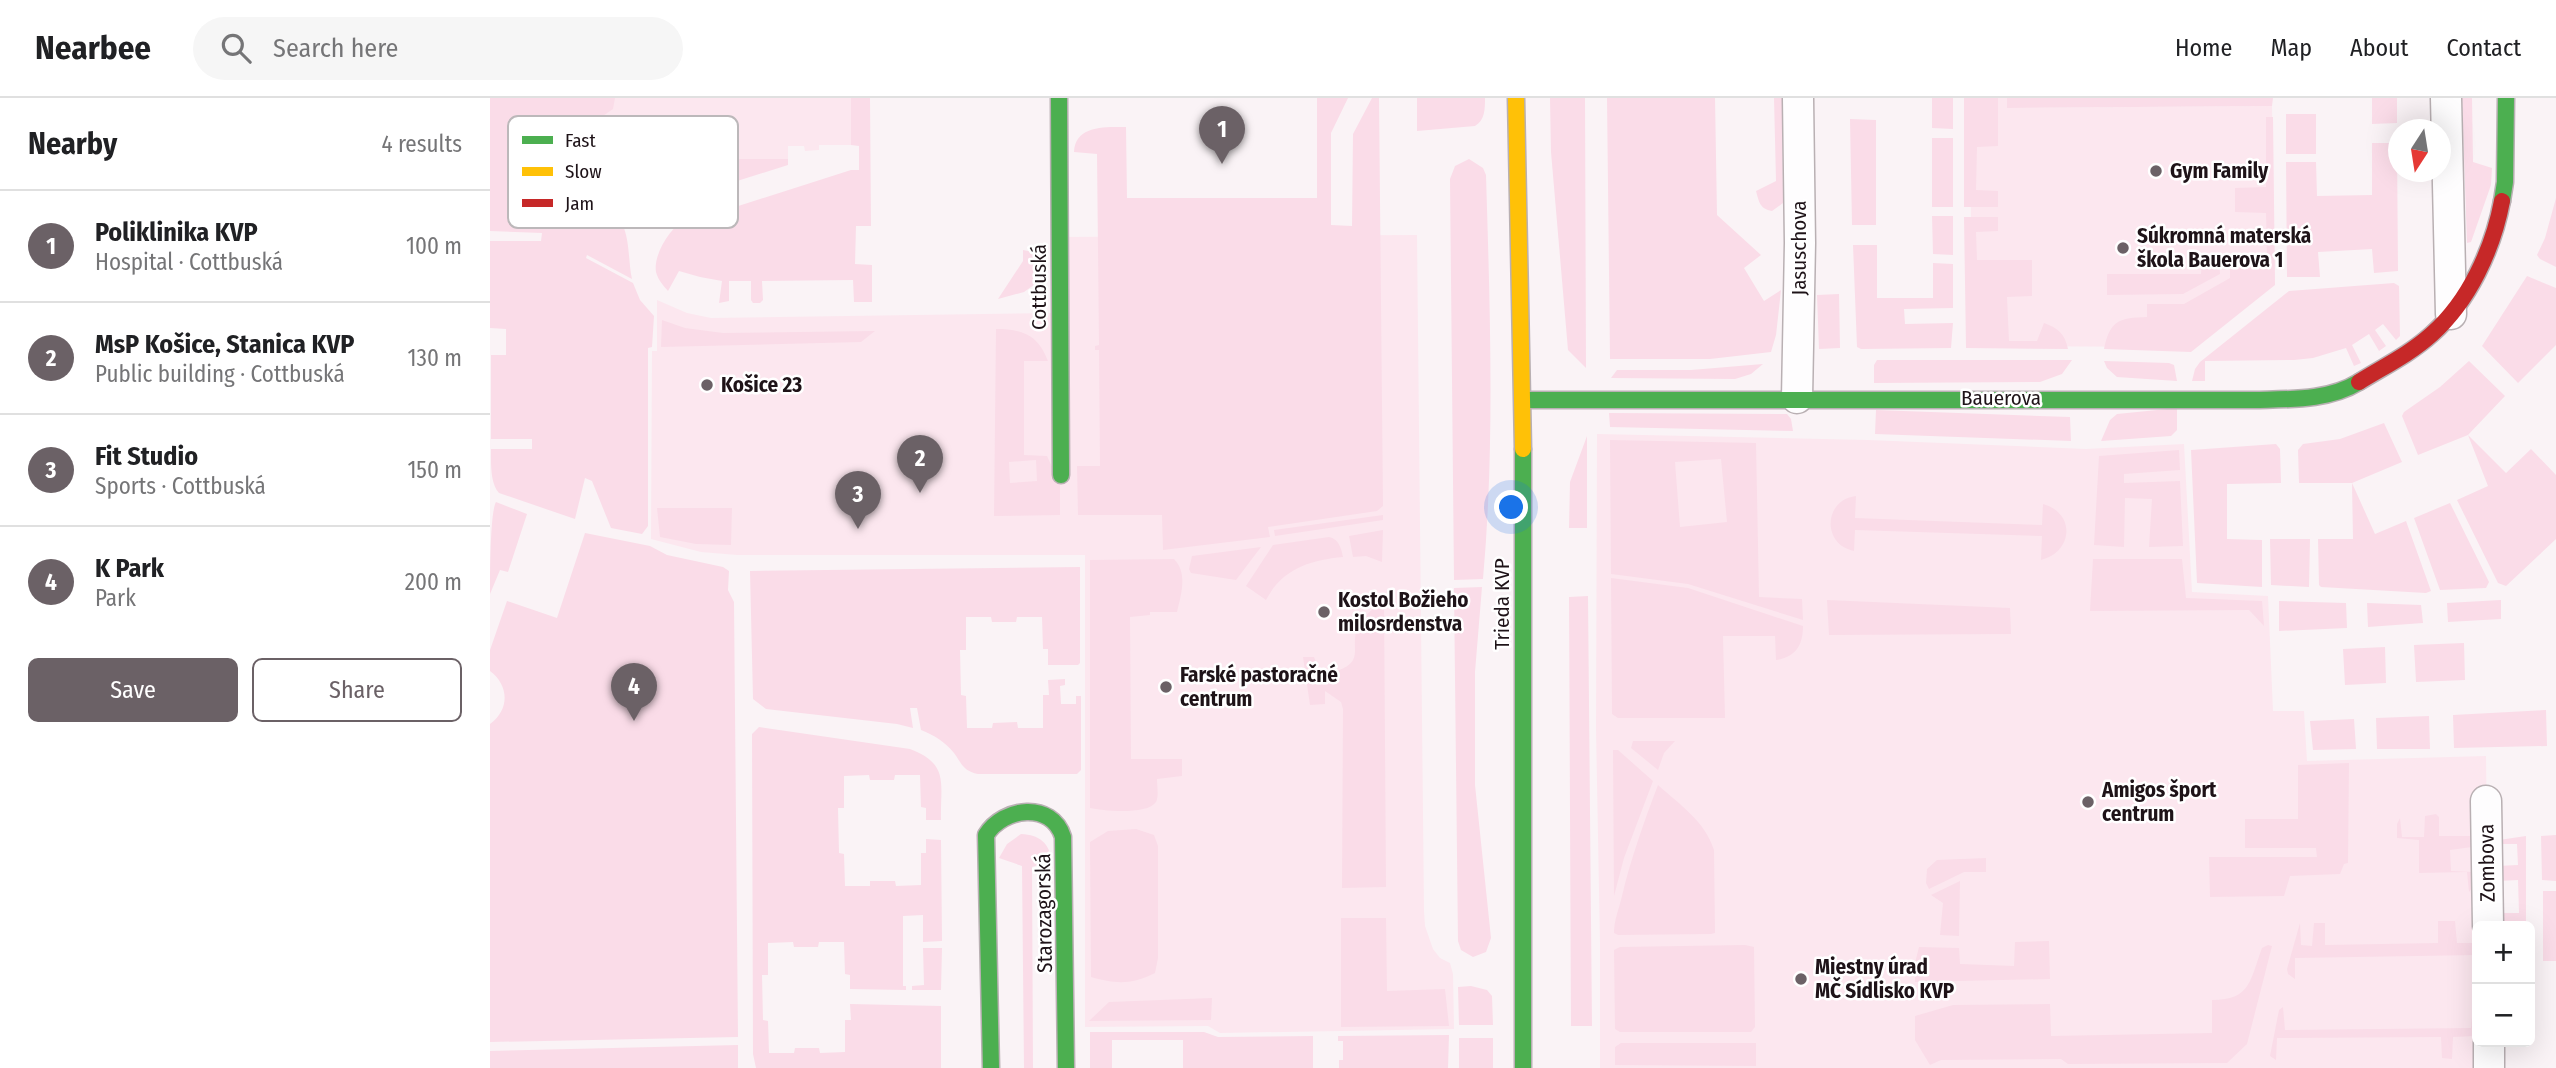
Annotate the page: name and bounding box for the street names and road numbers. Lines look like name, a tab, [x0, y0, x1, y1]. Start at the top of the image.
street label: Jasuschova	[1786, 200, 1812, 296]
street label: Cottbuská	[1026, 244, 1052, 330]
street label: Bauerova	[1961, 385, 2041, 411]
street label: Trieda KVP	[1489, 558, 1515, 650]
street label: Zombova	[2473, 824, 2501, 902]
street label: Starozagorská	[1030, 853, 1058, 973]

